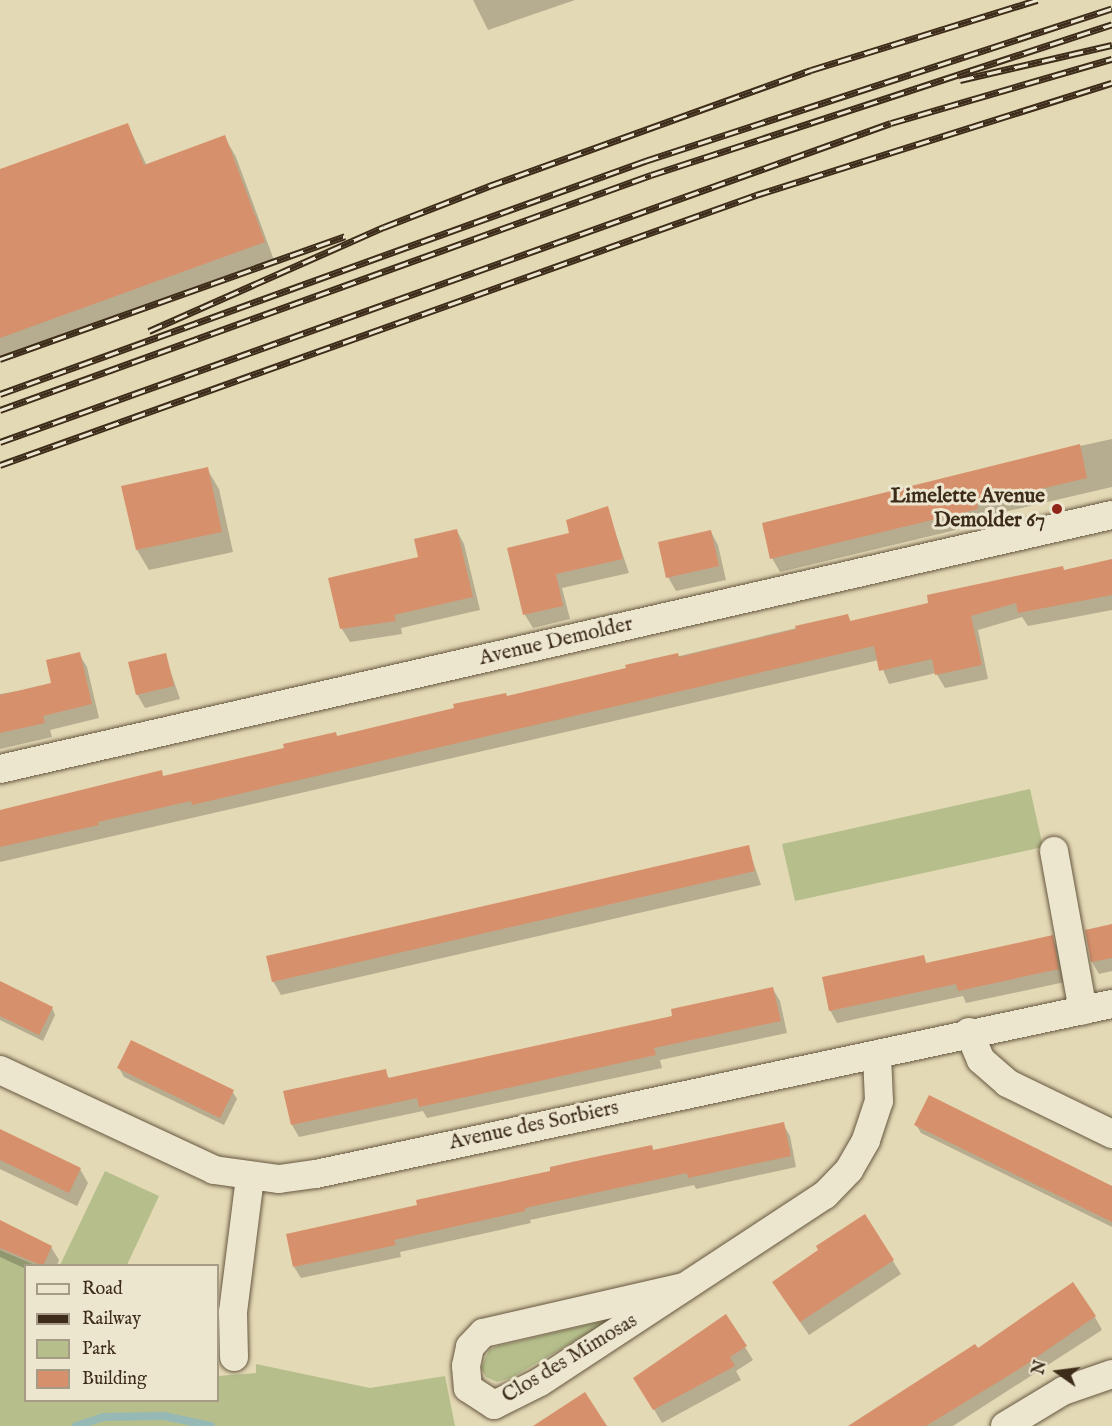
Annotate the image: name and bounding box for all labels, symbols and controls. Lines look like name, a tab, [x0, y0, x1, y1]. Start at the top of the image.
place label: Limelette Avenue Demolder 67	[891, 484, 1045, 534]
marker: Limelette Avenue Demolder 67	[1050, 502, 1064, 516]
street label: Avenue Demolder	[477, 612, 635, 672]
street label: Avenue des Sorbiers	[447, 1096, 621, 1156]
legend	[24, 1264, 219, 1402]
text: Road	[82, 1278, 123, 1301]
text: Railway	[82, 1308, 141, 1331]
street label: Clos des Mimosas	[498, 1309, 642, 1409]
text: Park	[82, 1338, 116, 1361]
north arrow	[1028, 1342, 1088, 1402]
text: N	[1029, 1359, 1052, 1377]
text: Building	[82, 1368, 147, 1391]

